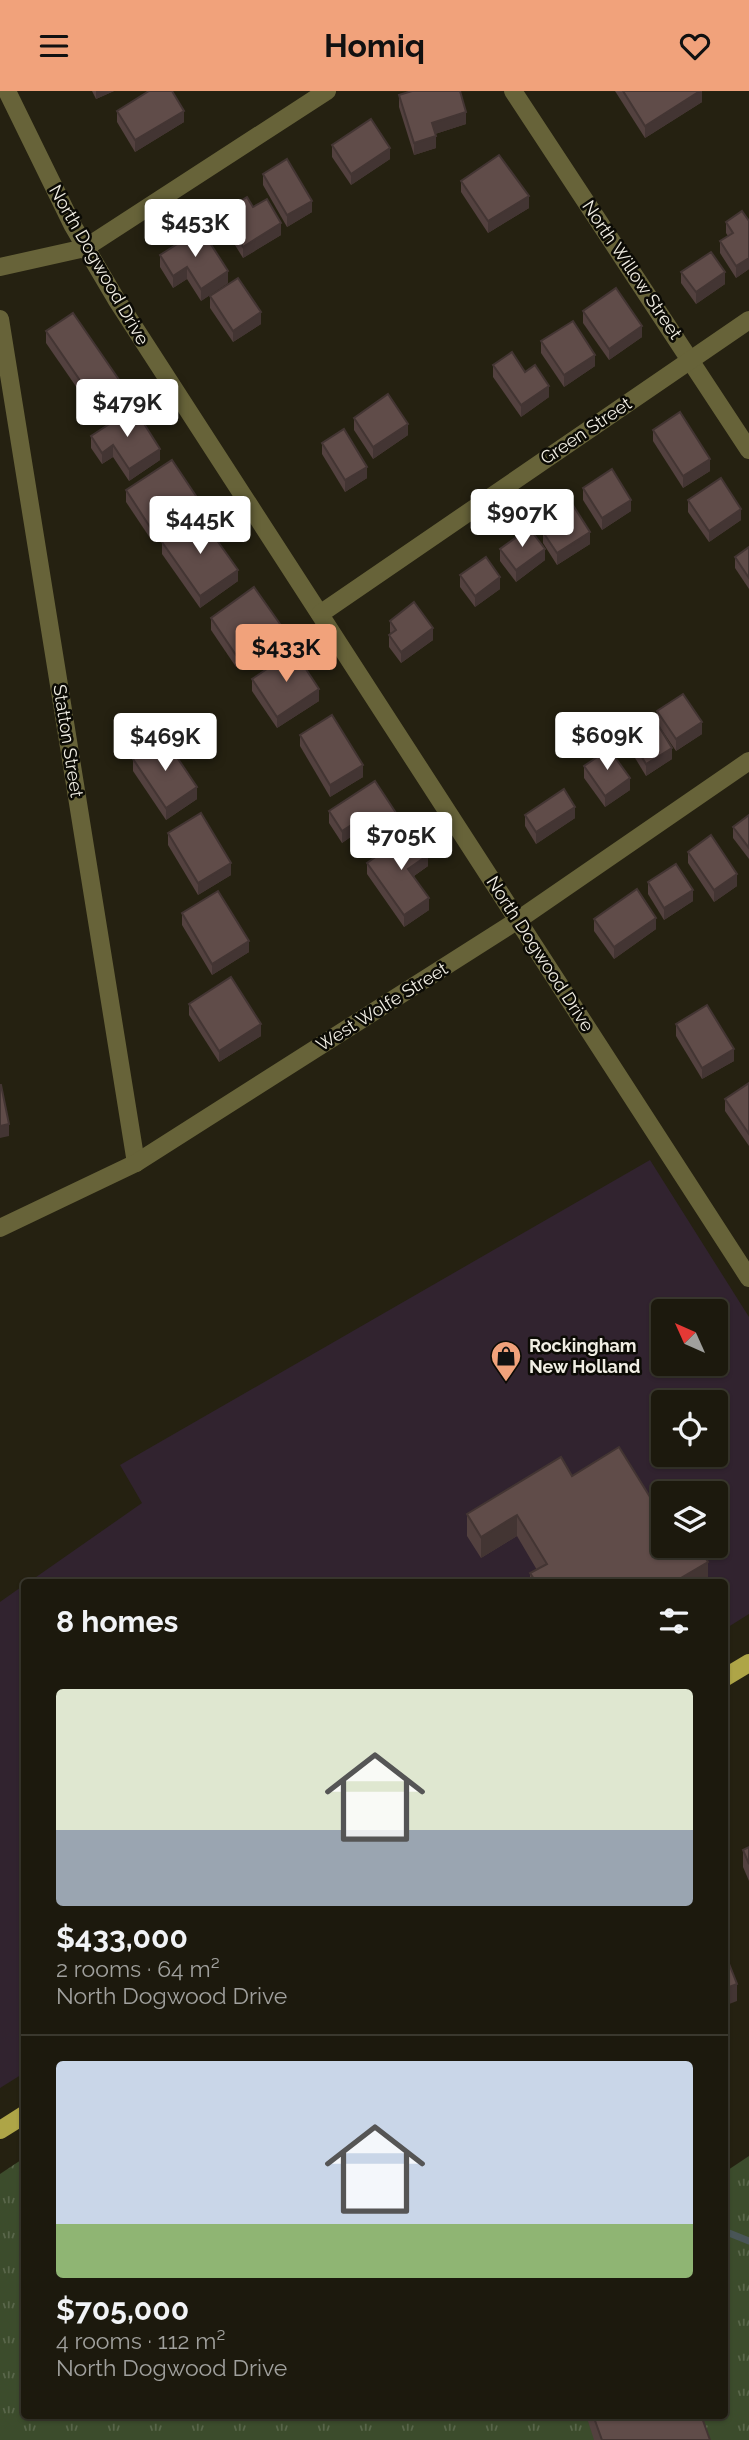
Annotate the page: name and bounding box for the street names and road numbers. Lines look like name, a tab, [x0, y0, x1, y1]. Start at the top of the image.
street label: North Dogwood Drive	[45, 181, 154, 349]
street label: North Willow Street	[578, 196, 687, 343]
street label: Green Street	[536, 393, 635, 469]
street label: Statton Street	[49, 683, 88, 799]
street label: North Dogwood Drive	[482, 872, 599, 1036]
street label: West Wolfe Street	[312, 958, 451, 1055]

